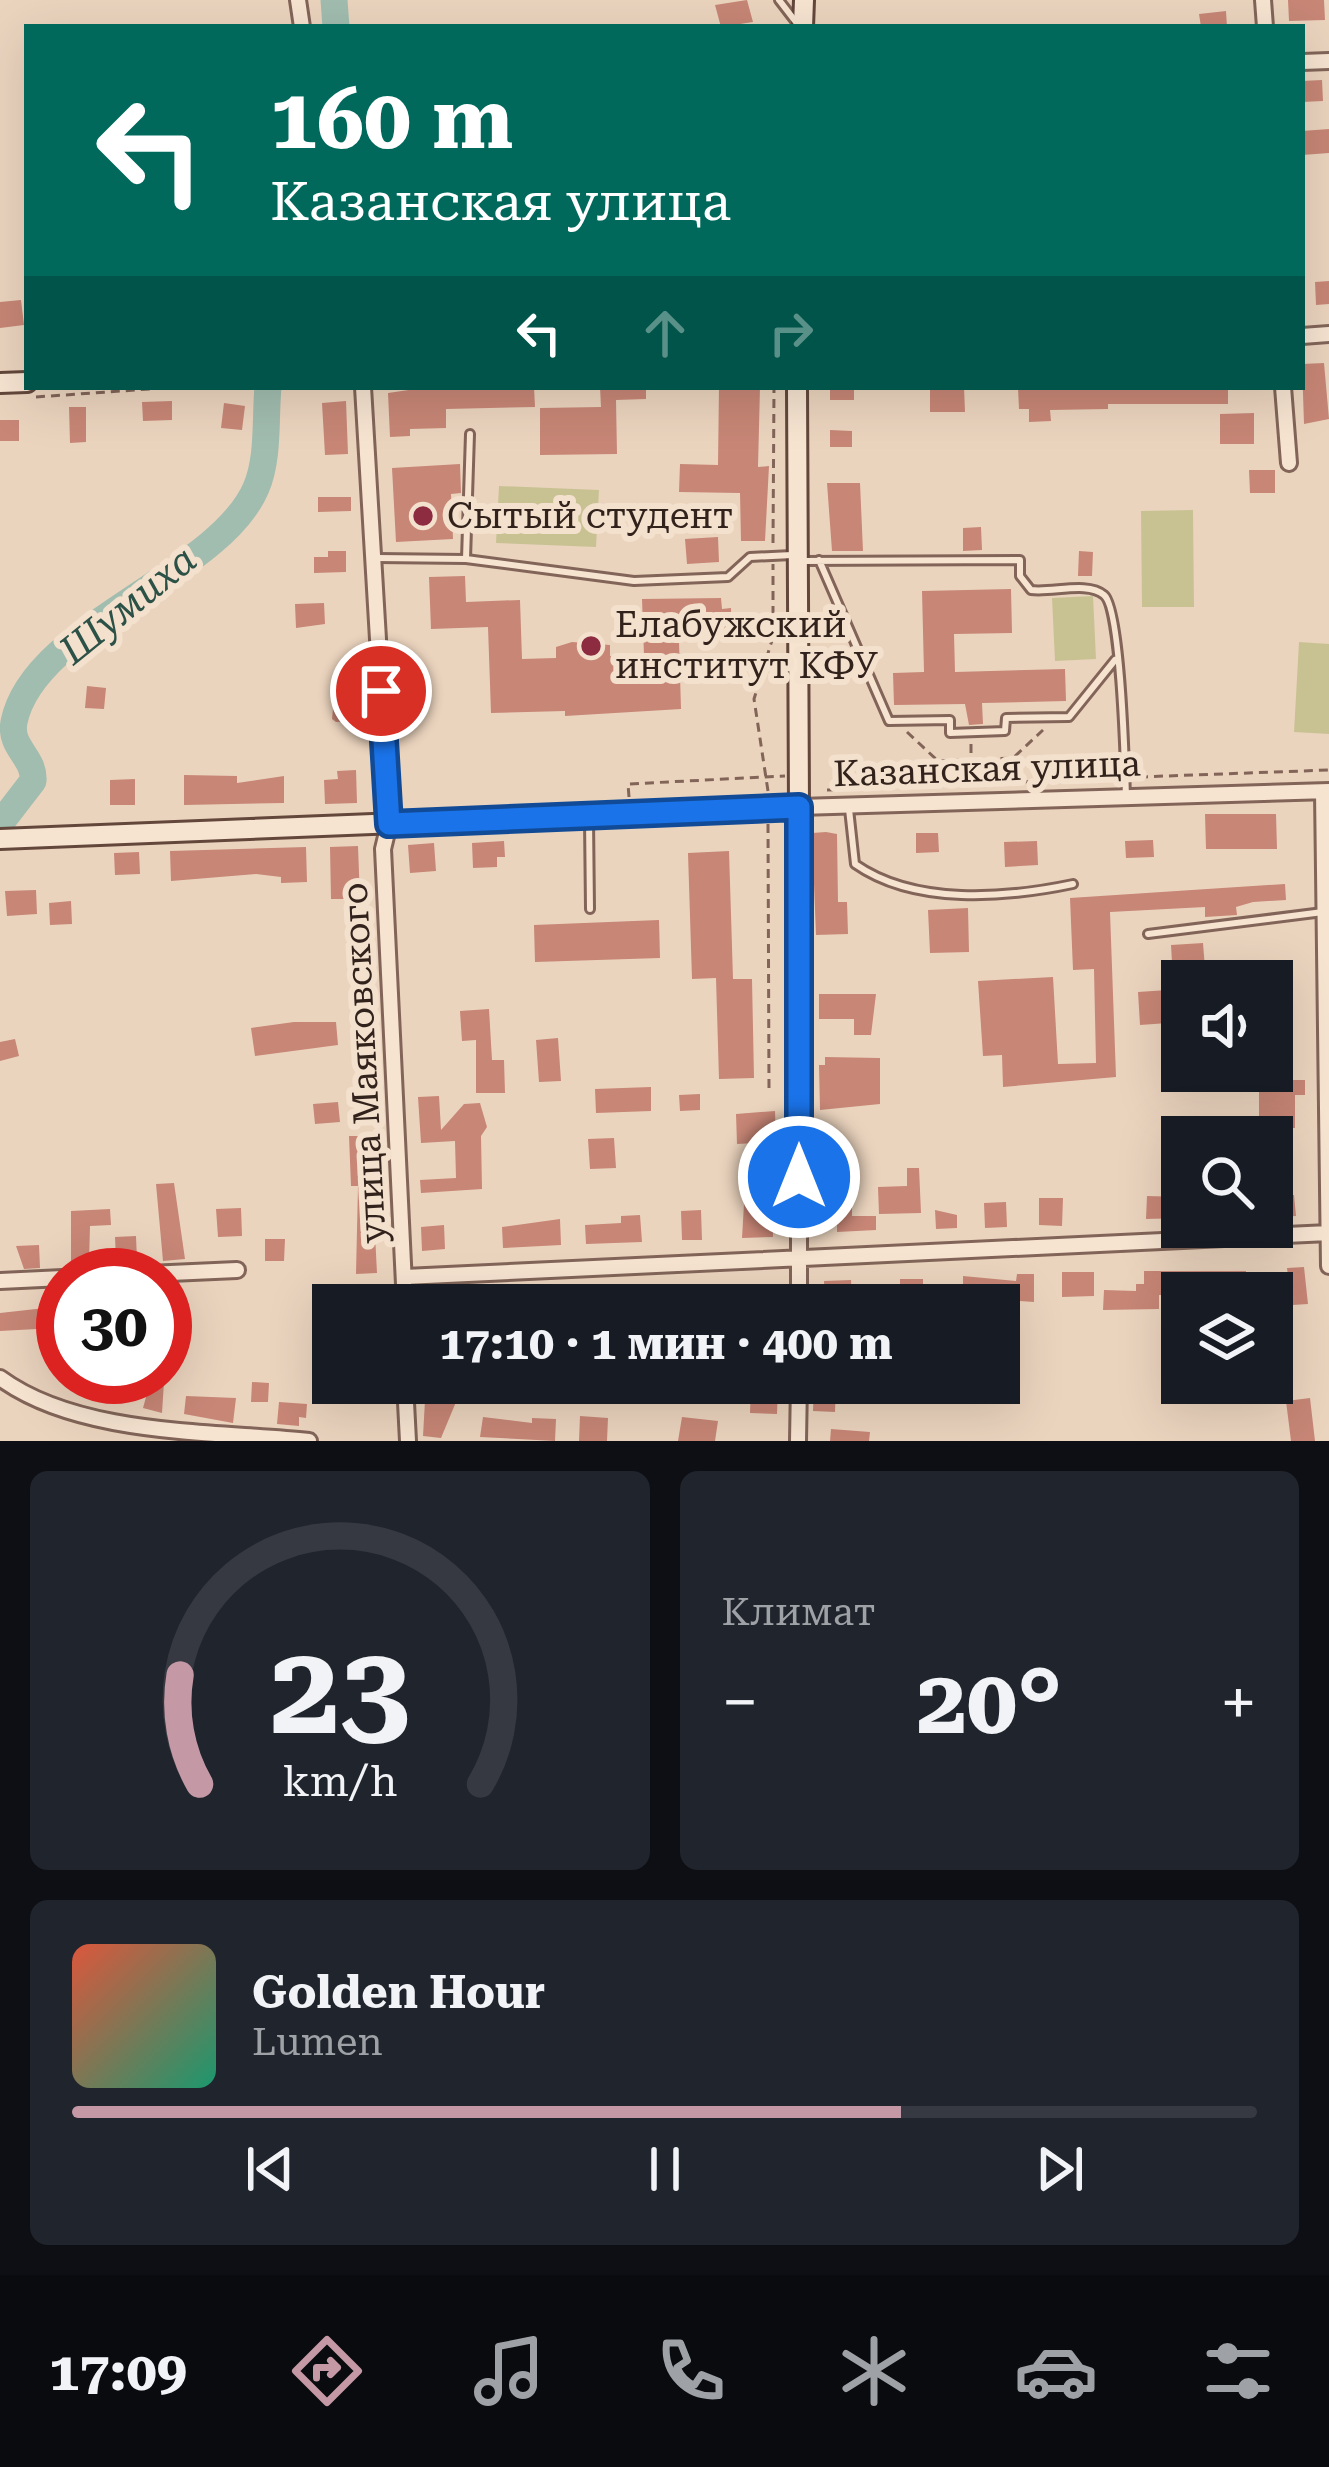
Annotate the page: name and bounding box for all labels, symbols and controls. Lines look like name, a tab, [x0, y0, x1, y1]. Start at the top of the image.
text: 160 m	[270, 70, 513, 168]
icon: left	[72, 72, 228, 228]
text: Казанская улица	[270, 170, 731, 233]
icon: left	[506, 300, 572, 366]
icon: ahead	[632, 300, 698, 366]
icon: right	[758, 300, 824, 366]
place label: Сытый студент	[447, 495, 733, 537]
marker: Сытый студент	[410, 503, 436, 529]
water label: Шумиха	[50, 536, 205, 674]
place label: Елабужский институт КФУ	[615, 604, 879, 687]
marker: Елабужский институт КФУ	[578, 633, 604, 659]
pin	[330, 640, 432, 742]
icon: arrive	[348, 658, 414, 724]
street label: Казанская улица	[833, 743, 1142, 795]
street label: улица Маяковского	[334, 881, 394, 1245]
map controls	[1161, 960, 1293, 1404]
button: sound	[1161, 960, 1293, 1092]
position arrow	[736, 1114, 862, 1240]
button: search	[1161, 1116, 1293, 1248]
speed limit sign: 30	[36, 1248, 192, 1404]
button: layers	[1161, 1272, 1293, 1404]
text: 17:10 · 1 мин · 400 m	[439, 1317, 893, 1370]
text: Климат	[722, 1589, 876, 1635]
text: 23	[270, 1617, 410, 1763]
text: 20°	[916, 1650, 1062, 1755]
text: −	[722, 1664, 758, 1741]
text: +	[1220, 1664, 1257, 1741]
text: km/h	[282, 1755, 397, 1805]
text: Golden Hour	[252, 1966, 545, 2019]
text: Lumen	[252, 2019, 383, 2065]
icon: previous	[237, 2136, 303, 2202]
icon: pause	[632, 2136, 698, 2202]
icon: next	[1027, 2136, 1093, 2202]
icon: directions	[285, 2329, 369, 2413]
icon: music	[467, 2329, 551, 2413]
icon: phone	[649, 2329, 733, 2413]
icon: climate	[832, 2329, 916, 2413]
icon: car	[1014, 2329, 1098, 2413]
icon: filters	[1196, 2329, 1280, 2413]
text: 17:09	[49, 2340, 187, 2403]

